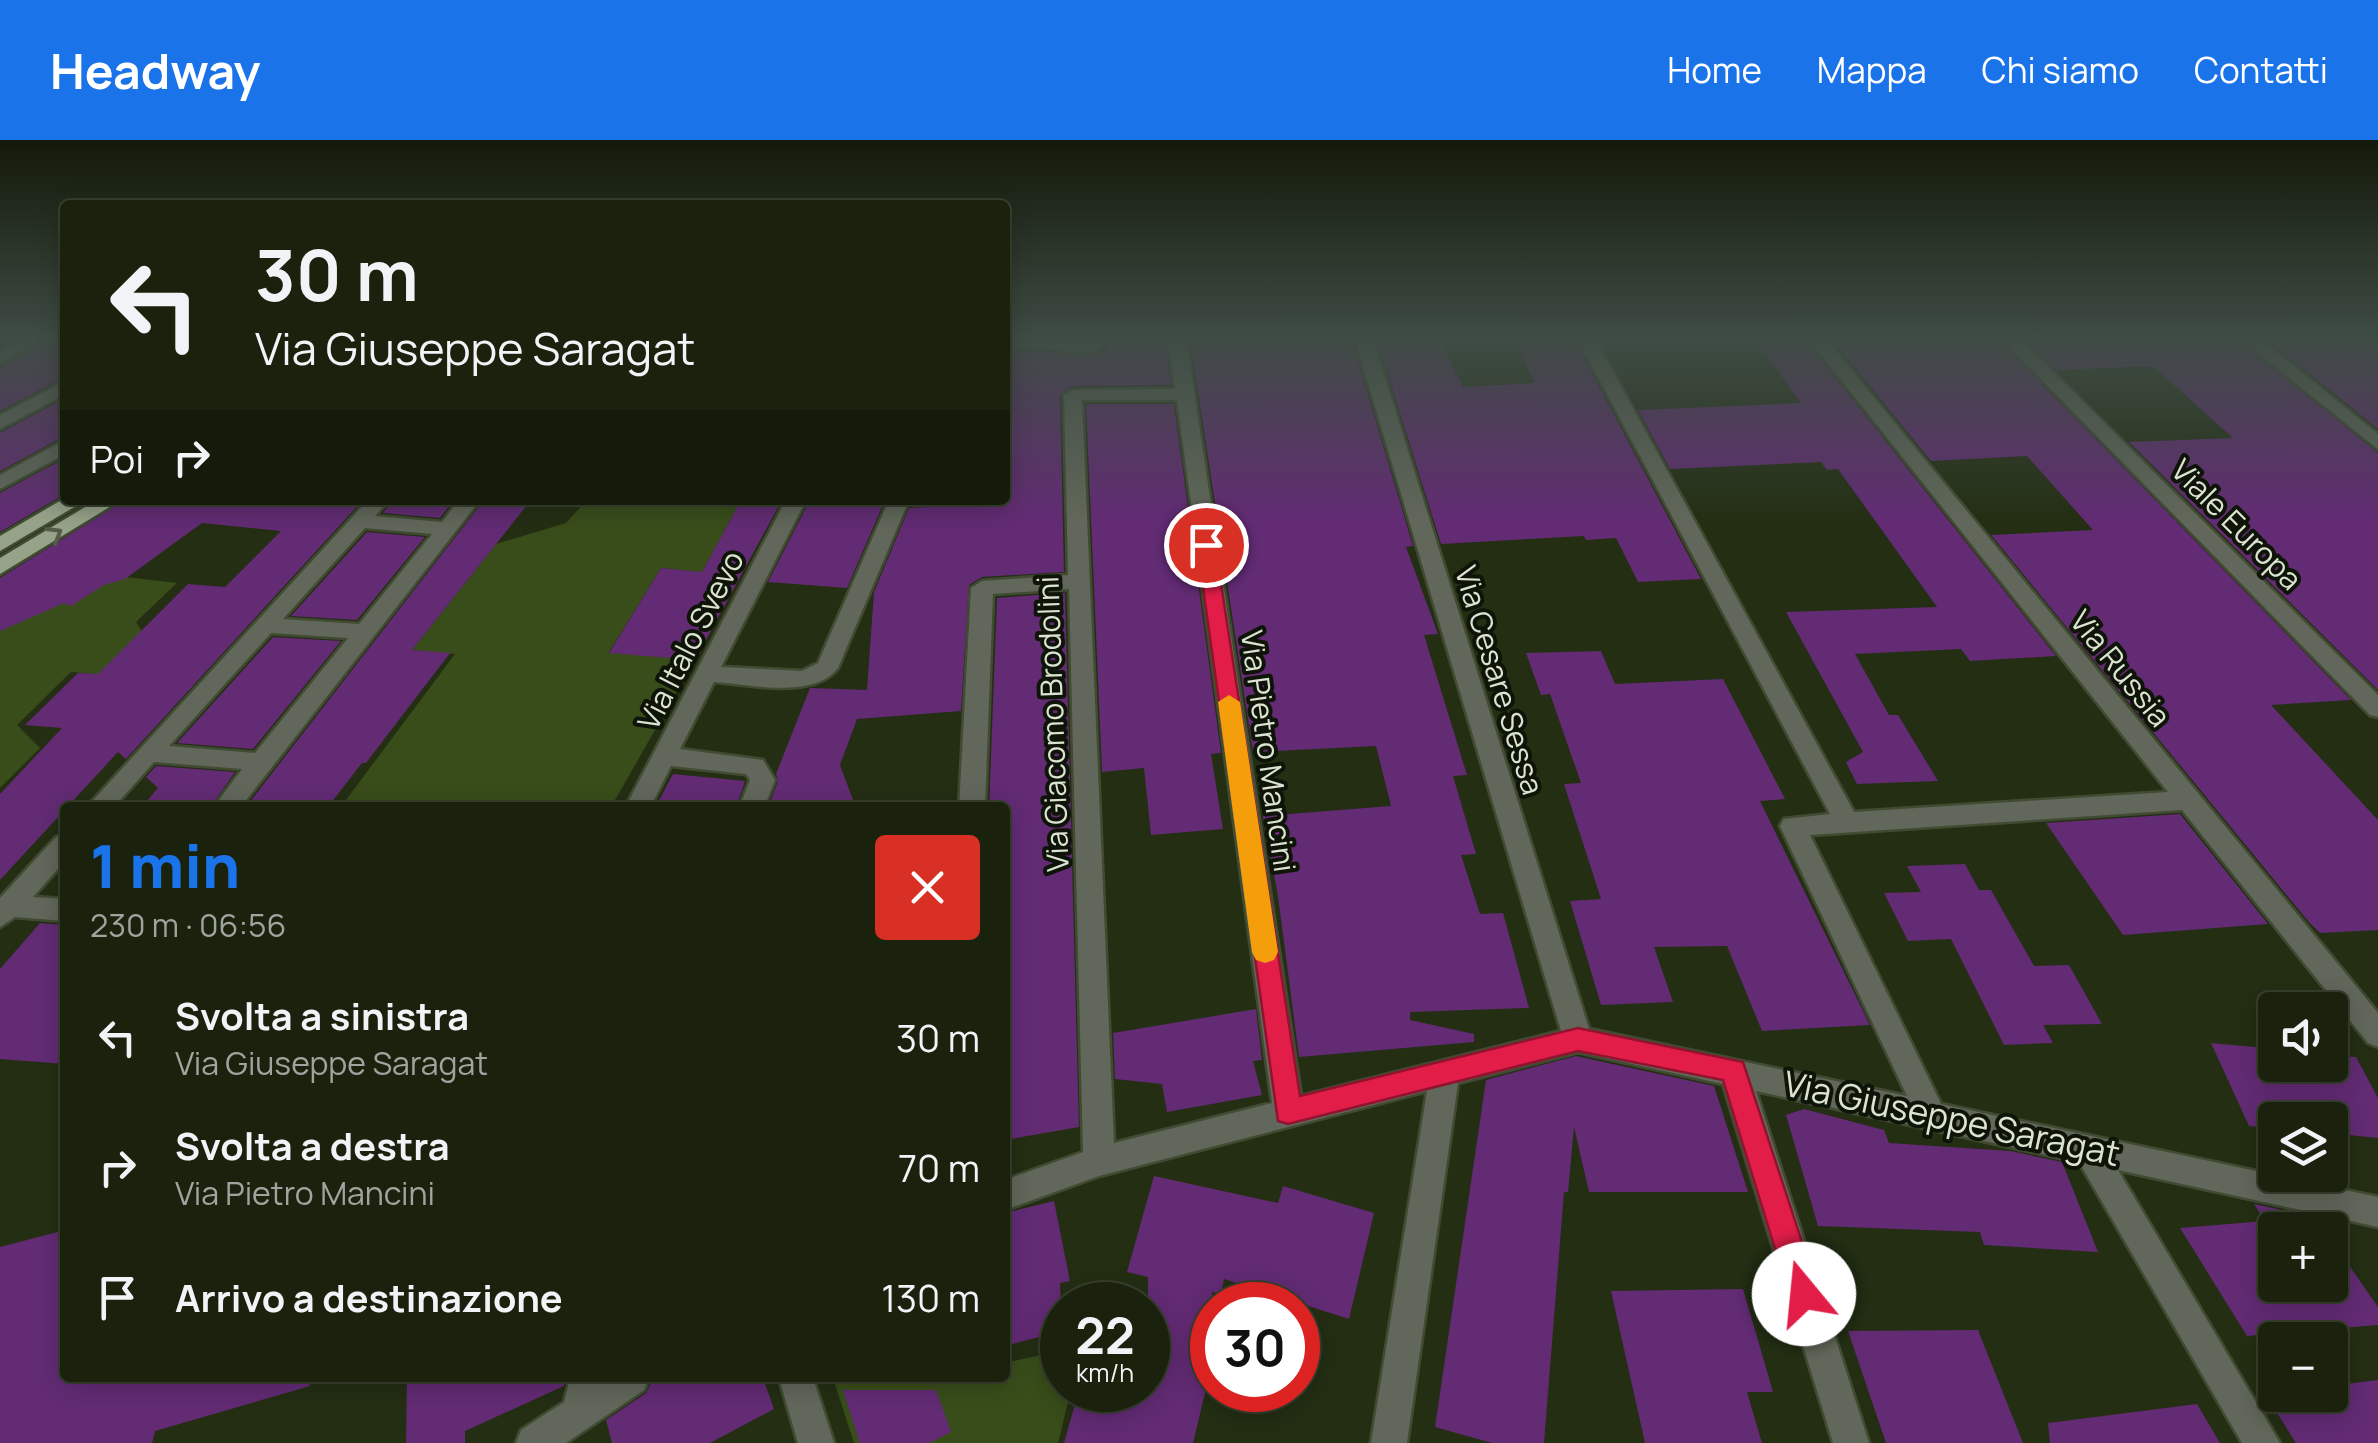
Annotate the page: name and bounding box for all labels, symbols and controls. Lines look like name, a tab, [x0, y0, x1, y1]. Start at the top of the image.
text: Headway	[50, 38, 260, 103]
text: Home	[1667, 46, 1762, 94]
text: Mappa	[1817, 46, 1927, 94]
text: Chi siamo	[1982, 46, 2139, 94]
text: Contatti	[2194, 46, 2328, 94]
text: 30 m	[255, 226, 419, 322]
icon: left	[90, 240, 220, 370]
text: Via Giuseppe Saragat	[255, 317, 695, 379]
icon: right	[164, 430, 219, 485]
text: Poi	[90, 432, 144, 484]
street label: Viale Europa	[2163, 450, 2311, 598]
pin	[1164, 503, 1249, 588]
icon: arrive	[1179, 518, 1234, 573]
one-way arrow	[44, 527, 62, 546]
street label: Via Italo Svevo	[627, 543, 753, 737]
street label: Via Cesare Sessa	[1446, 561, 1554, 799]
street label: Via Giacomo Brodolini	[1026, 575, 1078, 873]
street label: Via Russia	[2061, 601, 2181, 735]
street label: Via Pietro Mancini	[1232, 627, 1306, 875]
text: 1 min	[90, 824, 240, 906]
button: close	[875, 835, 980, 940]
text: 230 m · 06:56	[90, 903, 286, 947]
text: Svolta a sinistra	[175, 989, 469, 1041]
map controls	[2258, 992, 2348, 1412]
button: sound	[2258, 992, 2348, 1082]
icon: left	[90, 1010, 145, 1065]
text: 30 m	[896, 1011, 980, 1063]
text: Via Giuseppe Saragat	[175, 1041, 488, 1085]
street label: Via Giuseppe Saragat	[1780, 1059, 2124, 1177]
button: layers	[2258, 1102, 2348, 1192]
text: Svolta a destra	[175, 1119, 450, 1171]
icon: right	[90, 1140, 145, 1195]
text: 70 m	[898, 1141, 980, 1193]
text: Via Pietro Mancini	[175, 1171, 435, 1215]
button: +	[2258, 1212, 2348, 1302]
position arrow	[1752, 1242, 1856, 1346]
icon: arrive	[90, 1270, 145, 1325]
text: Arrivo a destinazione	[175, 1271, 563, 1323]
text: 130 m	[881, 1271, 980, 1323]
speed limit sign: 30	[1190, 1282, 1320, 1412]
text: 22	[1075, 1301, 1135, 1369]
button: −	[2258, 1322, 2348, 1412]
text: km/h	[1076, 1355, 1134, 1390]

